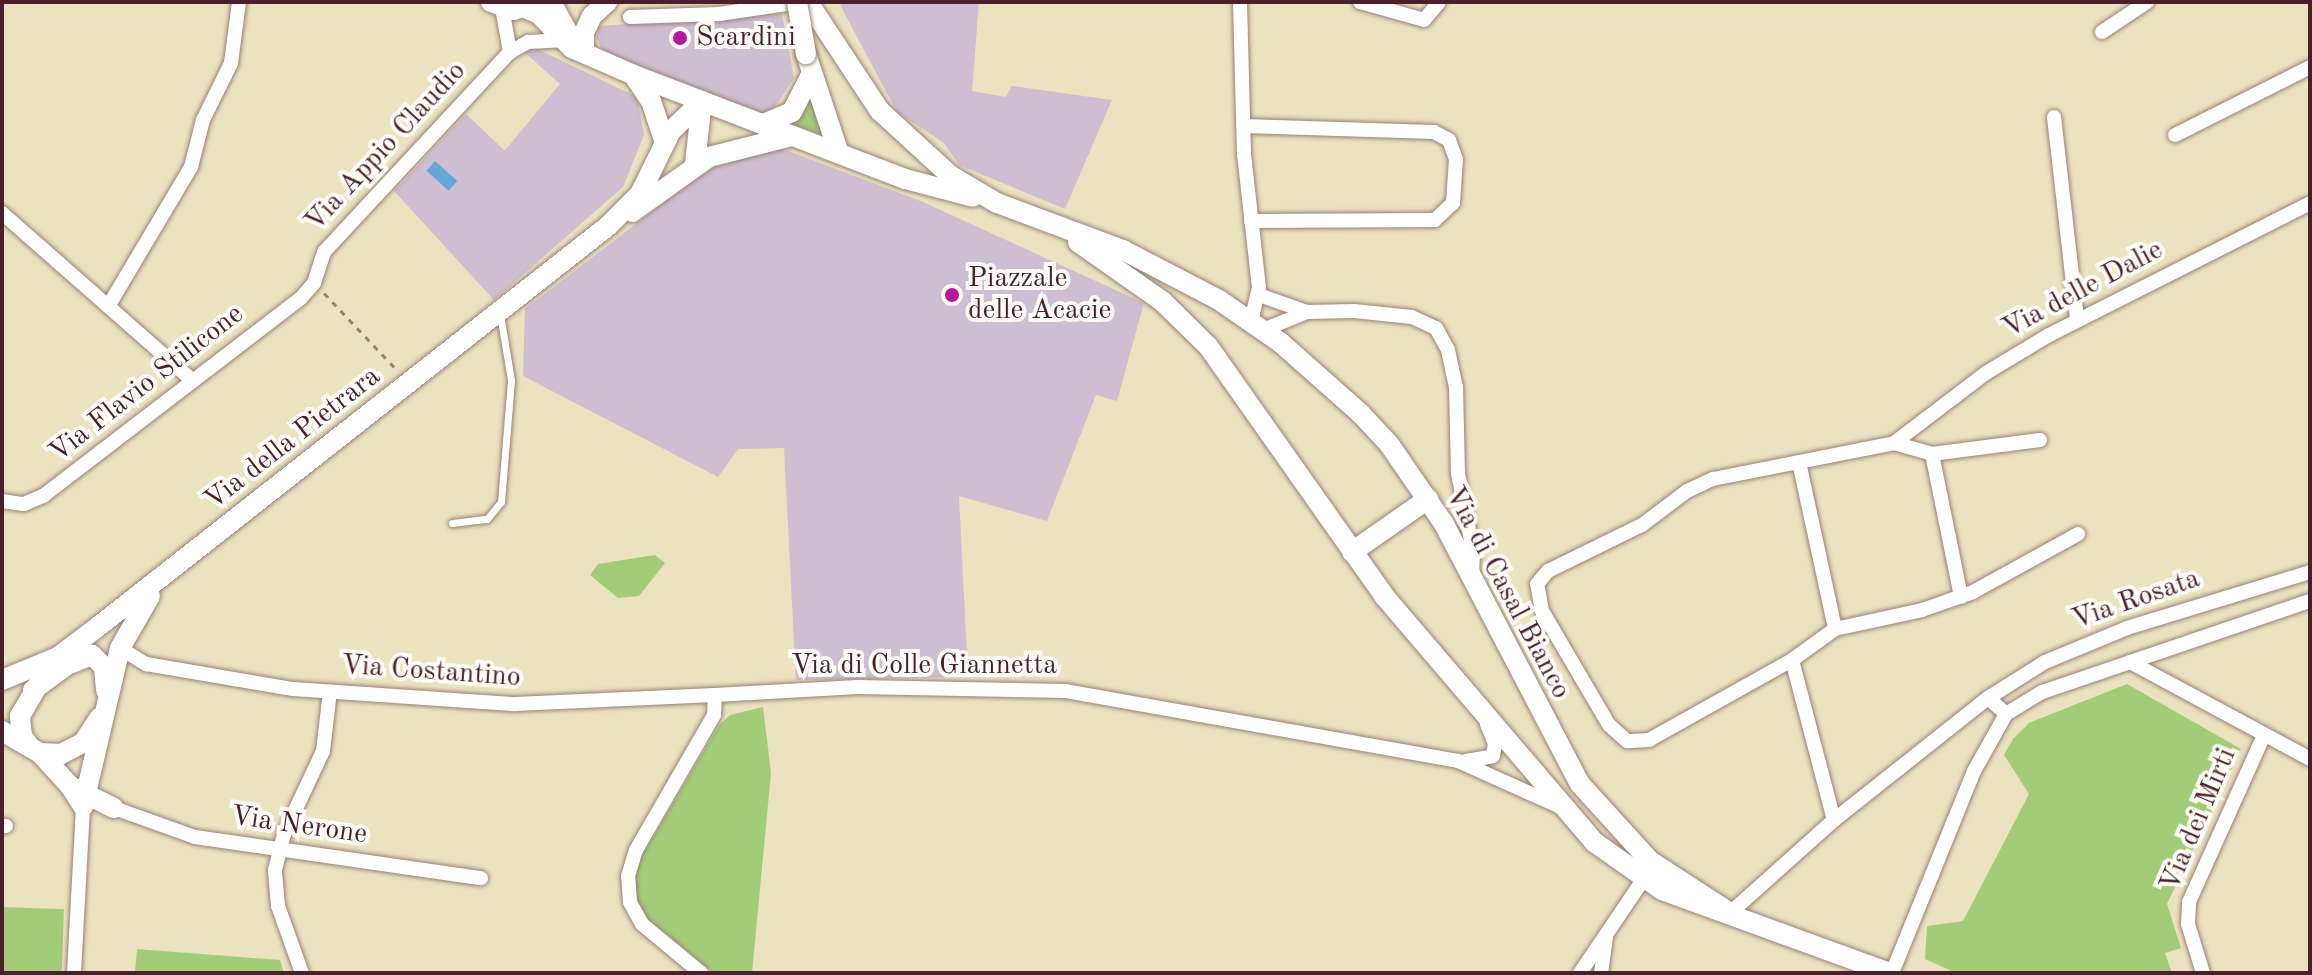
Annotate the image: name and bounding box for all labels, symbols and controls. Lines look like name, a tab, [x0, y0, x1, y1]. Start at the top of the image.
place label: Scardini	[696, 21, 796, 55]
marker: Scardini	[671, 29, 689, 47]
street label: Via Appio Claudio	[299, 55, 473, 239]
street label: Via delle Dalie	[1997, 234, 2169, 346]
place label: Piazzale delle Acacie	[968, 262, 1111, 328]
marker: Piazzale delle Acacie	[943, 286, 961, 304]
street label: Via Flavio Stilicone	[43, 298, 251, 470]
street label: Via della Pietrara	[198, 360, 388, 518]
street label: Via di Casal Bianco	[1437, 481, 1577, 705]
street label: Via Rosata	[2068, 562, 2204, 638]
street label: Via Costantino	[340, 649, 522, 695]
street label: Via di Colle Giannetta	[791, 649, 1057, 683]
street label: Via dei Mirti	[2154, 743, 2244, 897]
street label: Via Nerone	[229, 800, 369, 852]

